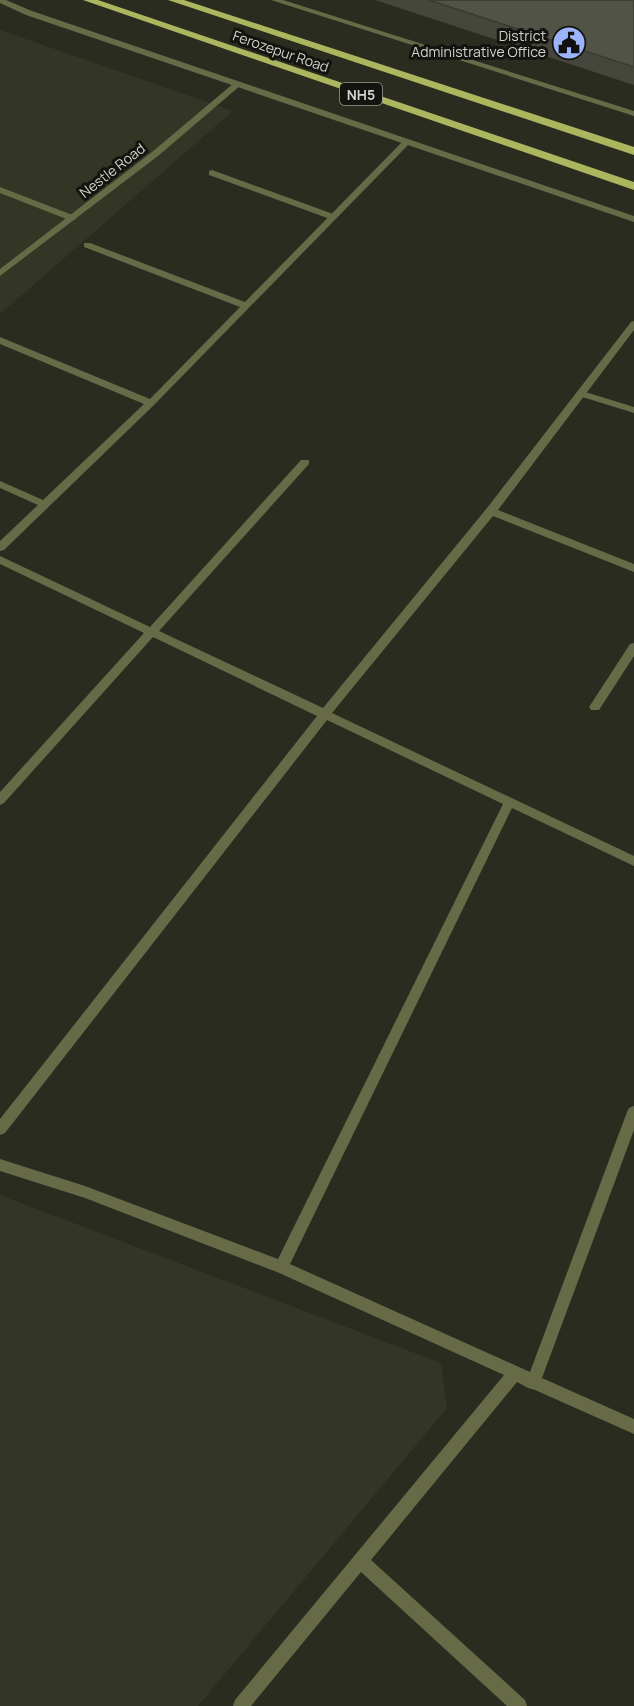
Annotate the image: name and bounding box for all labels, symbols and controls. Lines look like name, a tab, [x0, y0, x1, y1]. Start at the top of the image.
public building icon: District Administrative Office	[551, 25, 587, 61]
street label: Ferozepur Road	[230, 26, 332, 76]
place label: District Administrative Office	[411, 26, 546, 61]
road number: NH5	[340, 83, 382, 105]
street label: Nestle Road	[75, 138, 149, 202]

